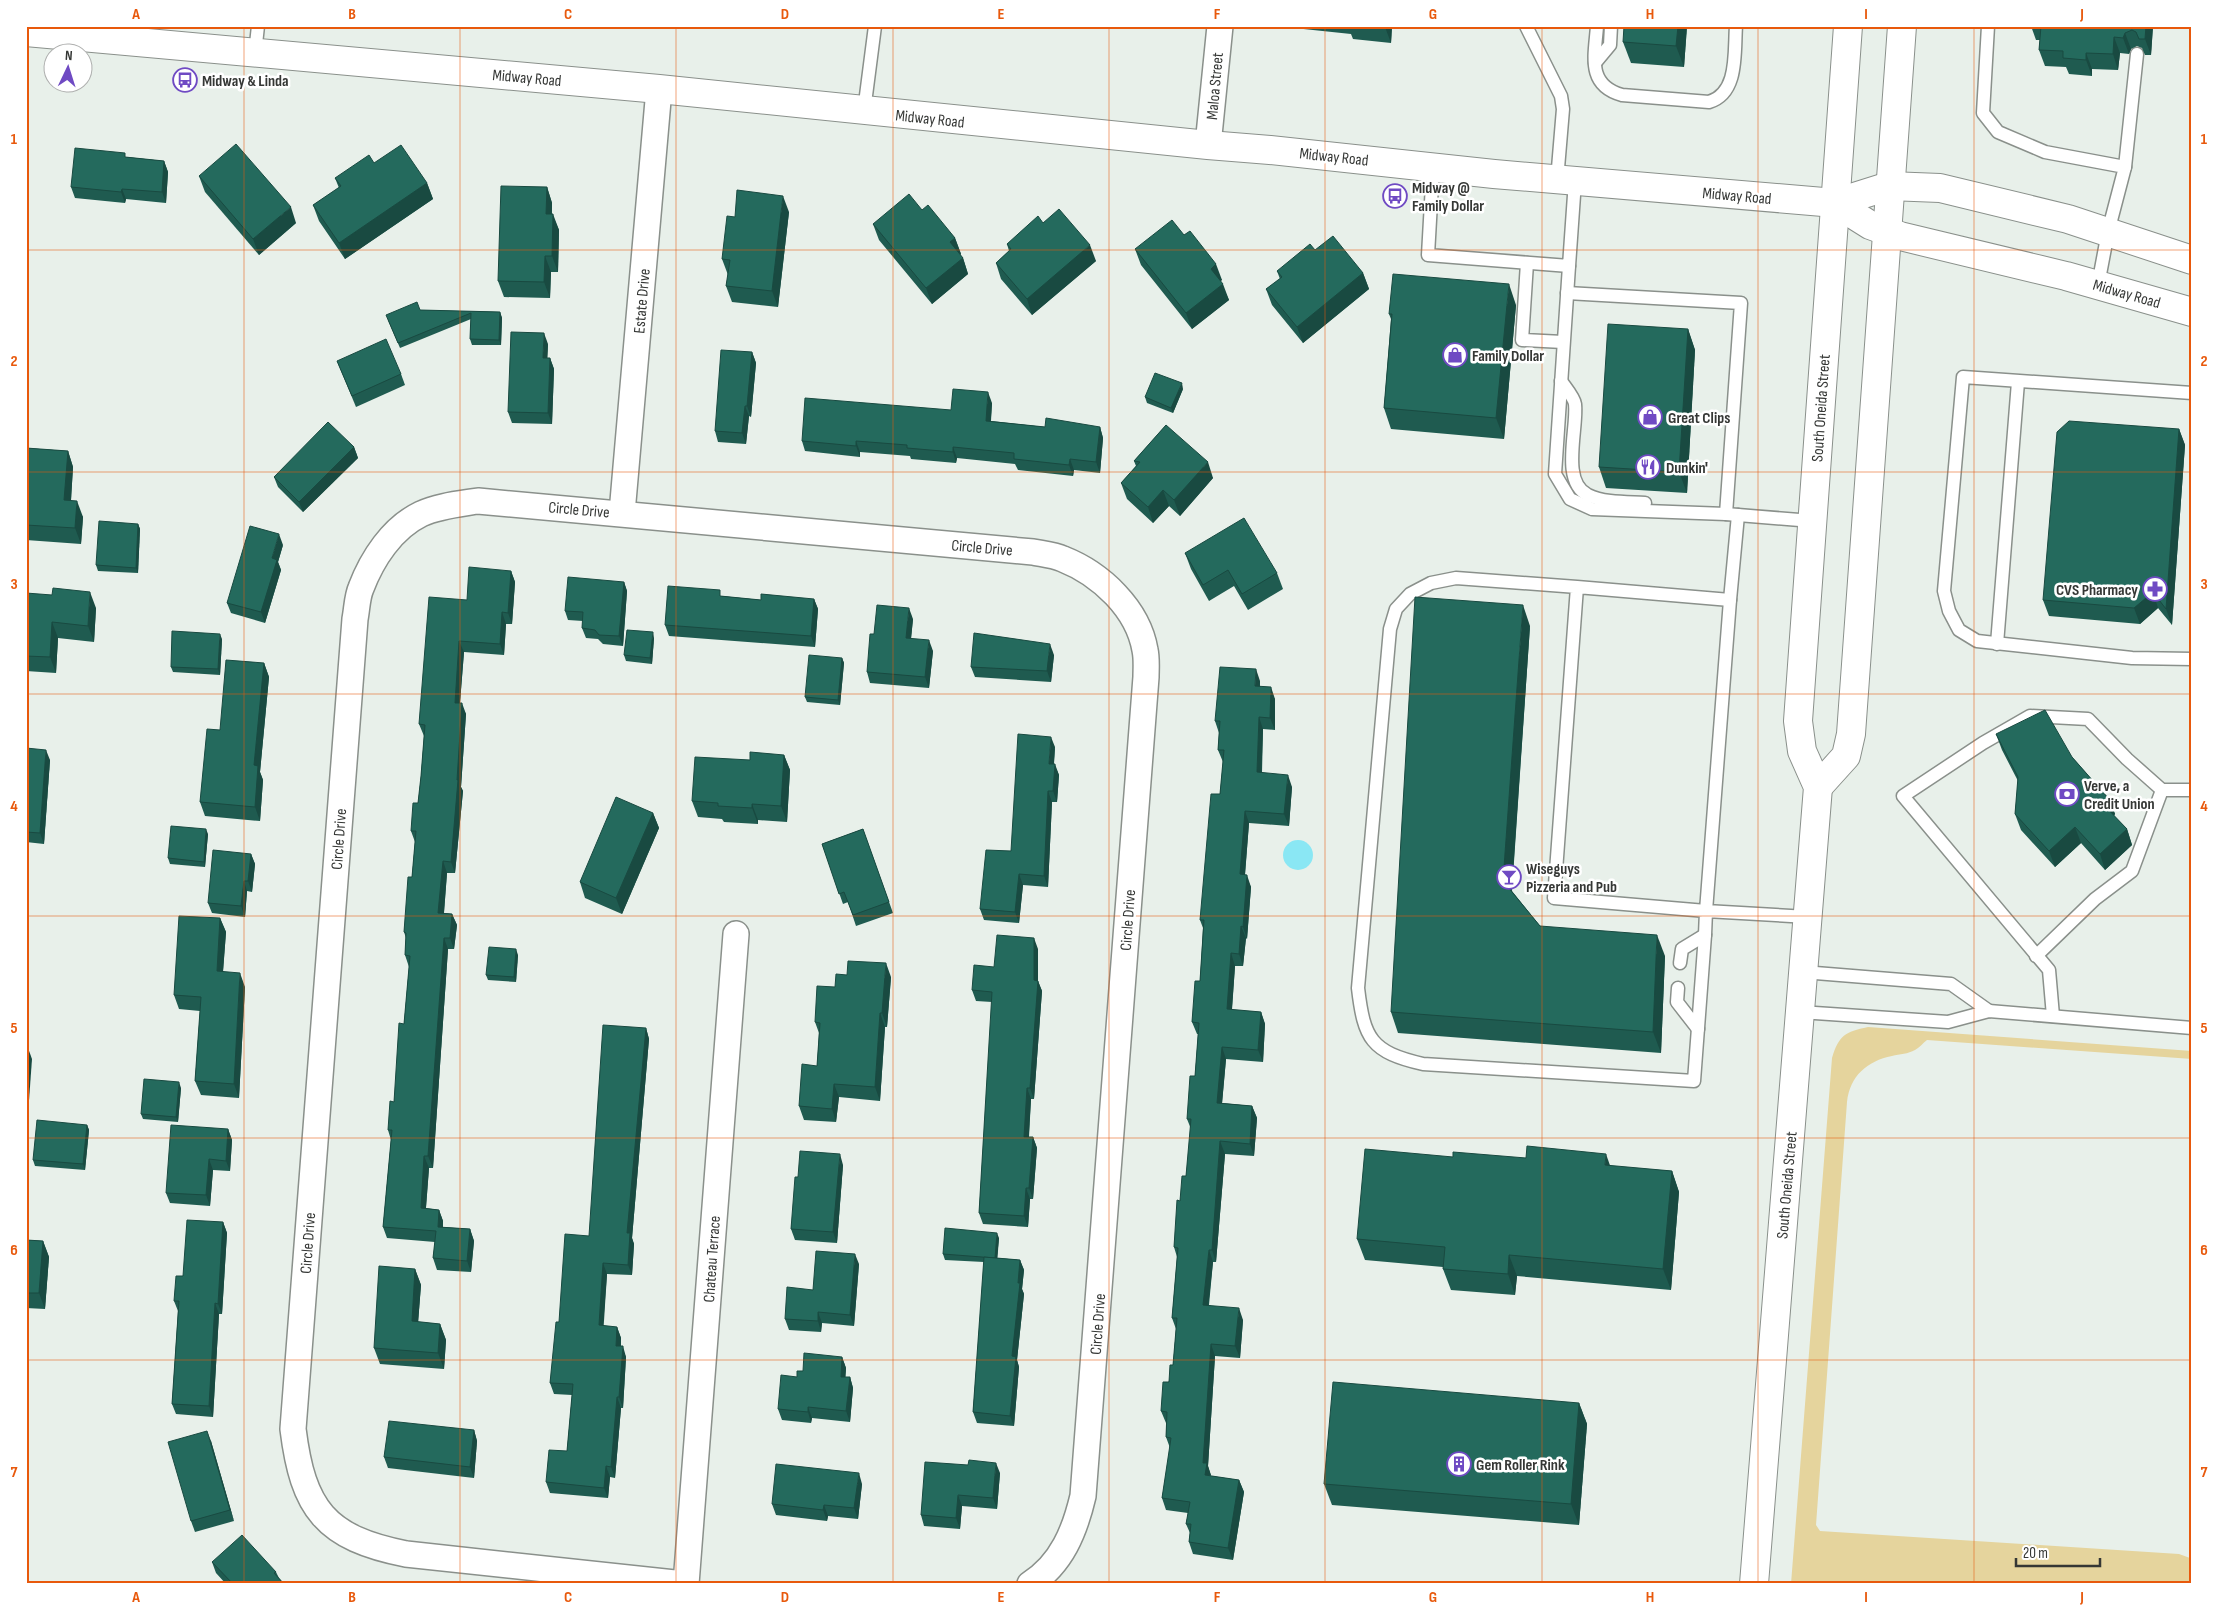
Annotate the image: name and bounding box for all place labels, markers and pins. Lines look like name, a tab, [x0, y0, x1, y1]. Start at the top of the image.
bus stop icon: Midway & Linda	[172, 67, 198, 93]
place label: Midway & Linda	[202, 72, 289, 91]
place label: Midway @ Family Dollar	[1412, 179, 1484, 216]
bus stop icon: Midway @ Family Dollar	[1382, 183, 1408, 209]
shop icon: Family Dollar	[1442, 342, 1468, 368]
place label: Family Dollar	[1472, 347, 1544, 366]
shop icon: Great Clips	[1637, 404, 1663, 430]
place label: Great Clips	[1668, 409, 1730, 428]
restaurant icon: Dunkin'	[1635, 454, 1661, 480]
place label: Dunkin'	[1666, 459, 1708, 478]
pharmacy icon: CVS Pharmacy	[2142, 576, 2168, 602]
place label: CVS Pharmacy	[2056, 581, 2138, 600]
place label: Verve, a Credit Union	[2084, 777, 2155, 814]
bank icon: Verve, a Credit Union	[2054, 781, 2080, 807]
place label: Wiseguys Pizzeria and Pub	[1526, 860, 1617, 897]
bar icon: Wiseguys Pizzeria and Pub	[1496, 864, 1522, 890]
building icon: Gem Roller Rink	[1446, 1451, 1472, 1477]
place label: Gem Roller Rink	[1476, 1456, 1565, 1475]

